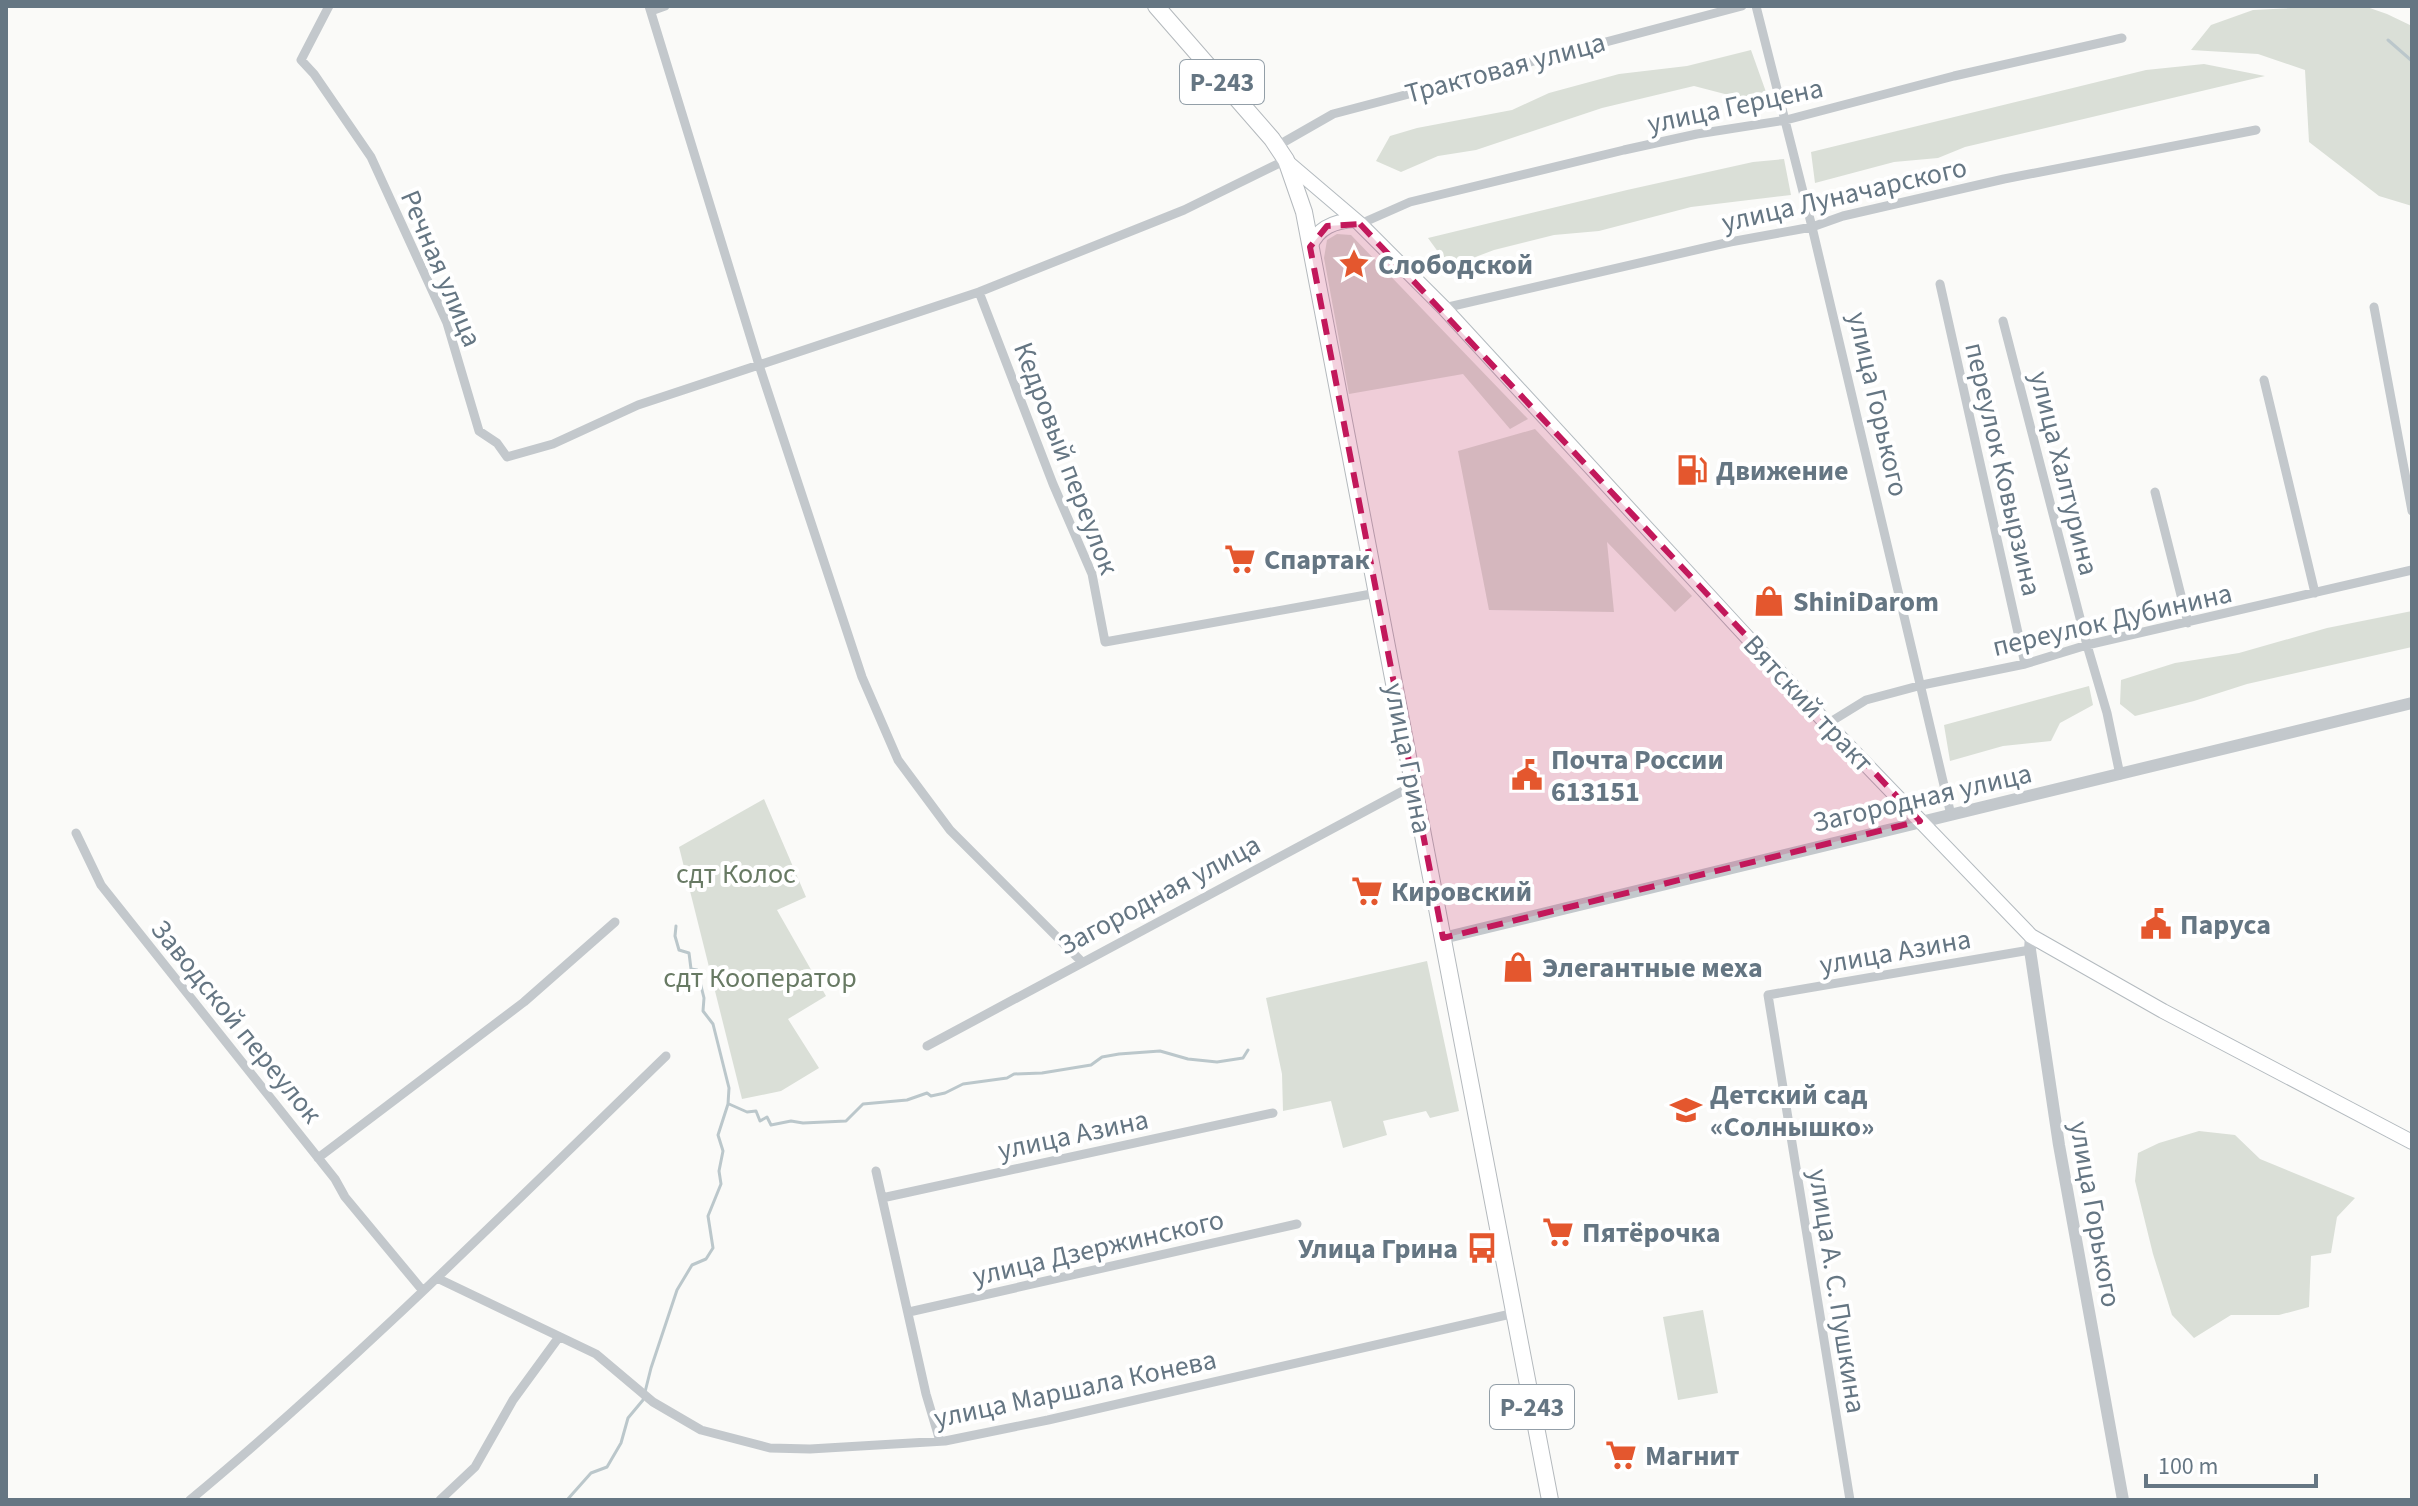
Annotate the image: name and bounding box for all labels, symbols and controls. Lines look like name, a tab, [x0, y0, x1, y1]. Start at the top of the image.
street label: Трактовая улица	[1401, 22, 1610, 114]
road number: Р-243	[1180, 60, 1264, 104]
street label: улица Герцена	[1644, 68, 1827, 144]
street label: улица Луначарского	[1718, 147, 1971, 243]
street label: Речная улица	[390, 184, 492, 353]
place label: Слободской	[1378, 245, 1533, 285]
place icon: Слободской	[1337, 247, 1371, 281]
street label: улица Горького	[1837, 308, 1919, 501]
street label: Кедровый переулок	[1003, 336, 1129, 581]
street label: переулок Ковырзина	[1954, 338, 2052, 600]
street label: улица Халтурина	[2019, 367, 2109, 580]
place label: Движение	[1716, 451, 1849, 491]
fuel station icon: Движение	[1675, 453, 1709, 487]
place label: Спартак	[1264, 540, 1370, 580]
supermarket icon: Спартак	[1223, 542, 1257, 576]
street label: переулок Дубинина	[1988, 573, 2236, 667]
place label: ShiniDarom	[1793, 582, 1939, 622]
shop icon: ShiniDarom	[1752, 584, 1786, 618]
street label: Вятский тракт	[1734, 626, 1883, 782]
street label: улица Грина	[1374, 680, 1442, 837]
place label: Почта России 613151	[1551, 740, 1724, 812]
street label: Загородная улица	[1809, 753, 2036, 843]
public building icon: Почта России 613151	[1510, 758, 1544, 792]
street label: Загородная улица	[1051, 825, 1268, 965]
park label: сдт Колос	[676, 854, 796, 894]
place label: Кировский	[1391, 872, 1532, 912]
supermarket icon: Кировский	[1350, 874, 1384, 908]
place label: Паруса	[2180, 905, 2271, 945]
public building icon: Паруса	[2139, 907, 2173, 941]
street label: Заводской переулок	[141, 911, 331, 1132]
street label: улица Азина	[1816, 919, 1974, 985]
place label: Элегантные меха	[1542, 948, 1763, 988]
shop icon: Элегантные меха	[1501, 950, 1535, 984]
park label: сдт Кооператор	[663, 958, 857, 998]
place label: Детский сад «Солнышко»	[1710, 1075, 1874, 1147]
school or university icon: Детский сад «Солнышко»	[1669, 1093, 1703, 1127]
street label: улица Азина	[994, 1100, 1152, 1170]
street label: улица Горького	[2059, 1118, 2131, 1310]
street label: улица А. С. Пушкина	[1798, 1166, 1876, 1416]
street label: улица Дзержинского	[969, 1200, 1228, 1296]
place label: Пятёрочка	[1582, 1213, 1720, 1253]
supermarket icon: Пятёрочка	[1541, 1215, 1575, 1249]
place label: Улица Грина	[1298, 1229, 1458, 1269]
bus stop icon: Улица Грина	[1465, 1231, 1499, 1265]
street label: улица Маршала Конева	[930, 1339, 1220, 1438]
road number: Р-243	[1490, 1385, 1574, 1429]
place label: Магнит	[1645, 1436, 1740, 1476]
supermarket icon: Магнит	[1604, 1438, 1638, 1472]
scale bar	[2146, 1438, 2316, 1488]
text: 100 m	[2158, 1449, 2218, 1484]

